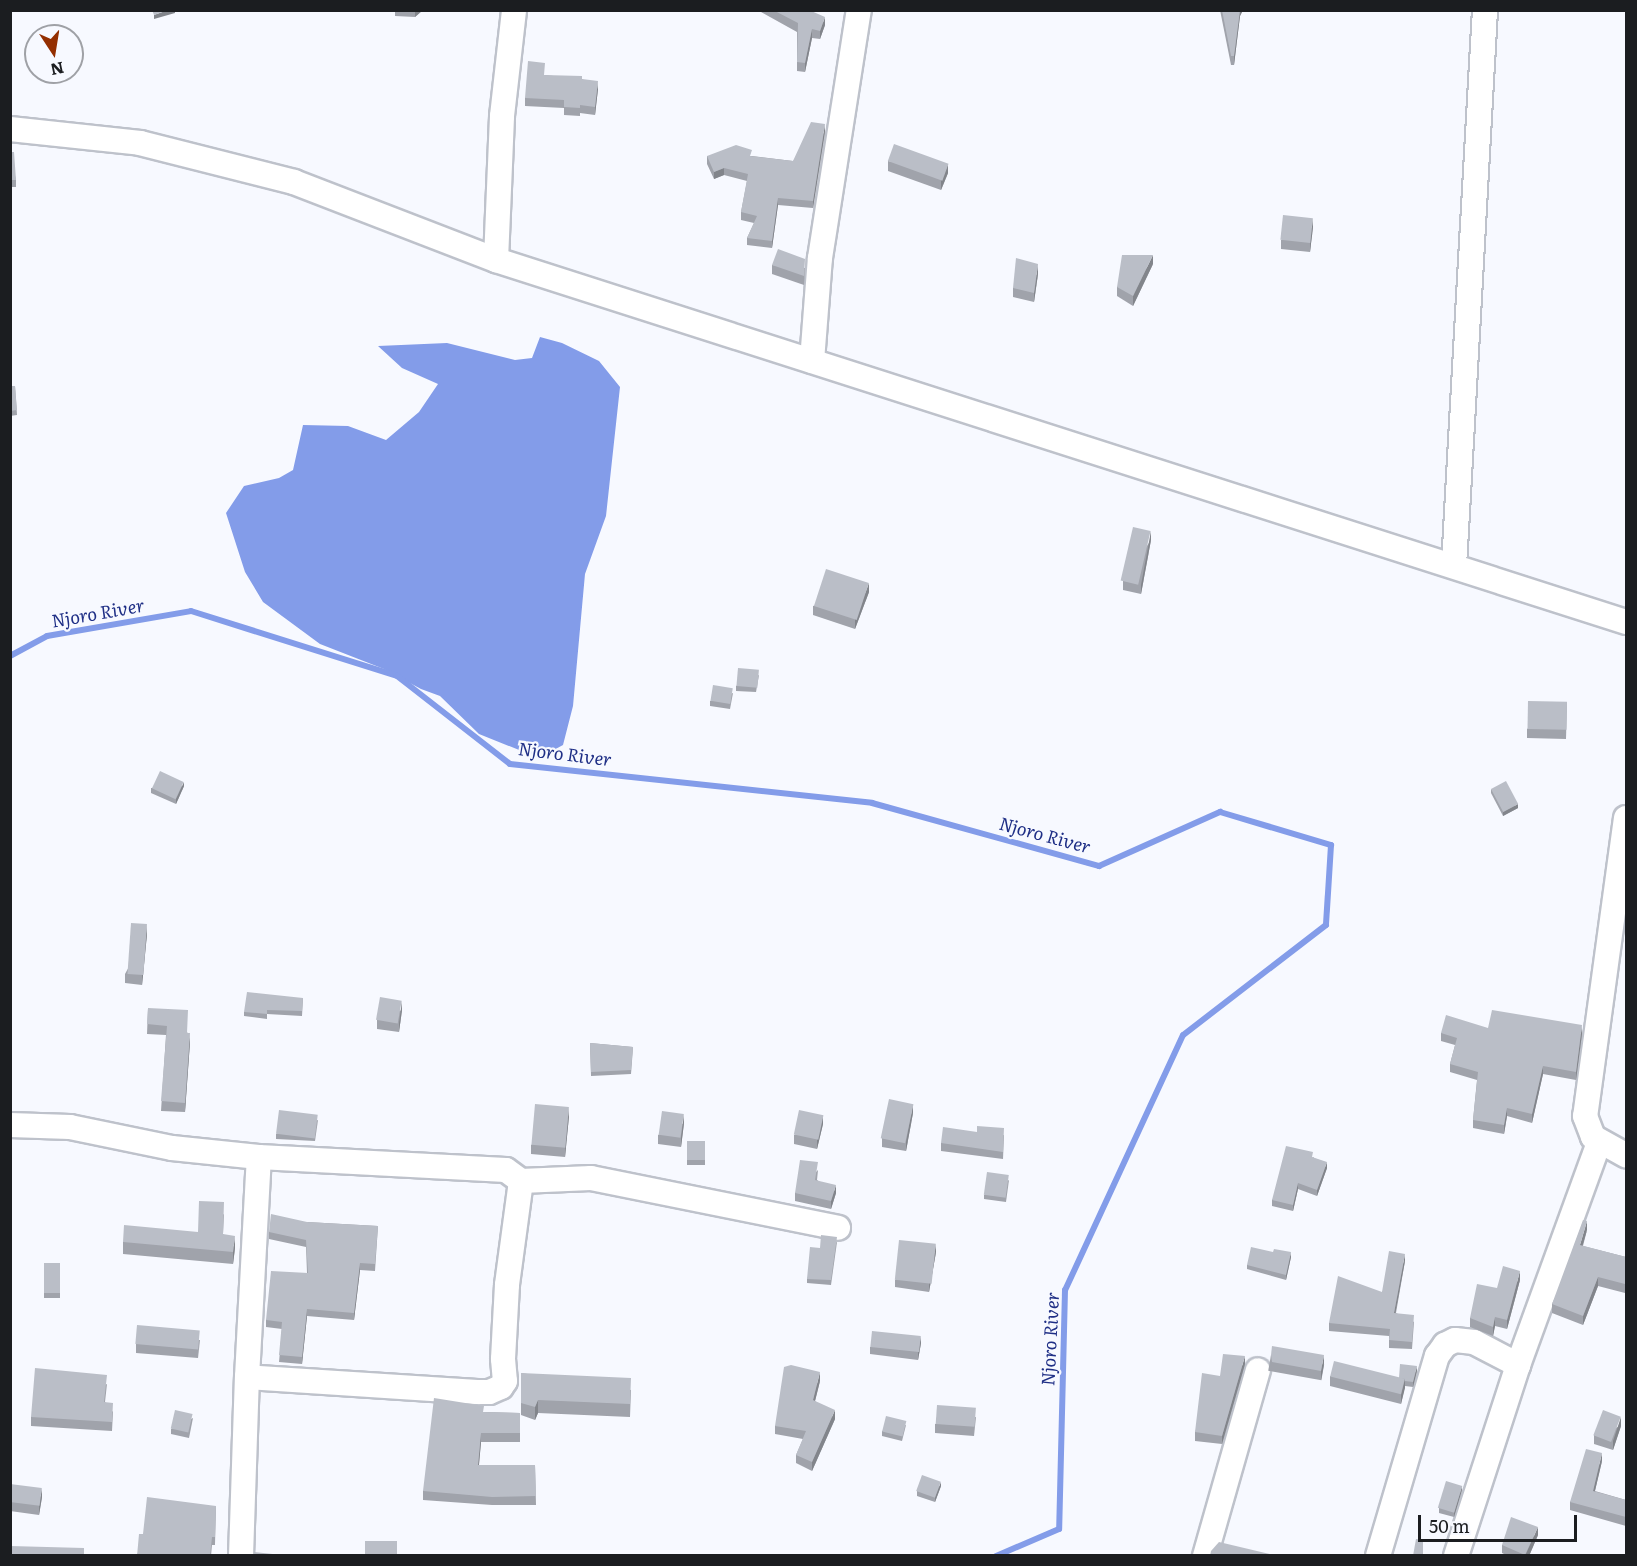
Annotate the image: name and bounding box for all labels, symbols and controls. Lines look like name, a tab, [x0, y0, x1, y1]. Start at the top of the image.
north arrow	[24, 24, 84, 84]
text: N	[48, 57, 66, 83]
water label: Njoro River	[50, 594, 146, 632]
water label: Njoro River	[517, 738, 613, 770]
water label: Njoro River	[997, 812, 1093, 858]
water label: Njoro River	[1037, 1292, 1063, 1386]
scale bar	[1421, 1503, 1580, 1541]
text: 50 m	[1429, 1512, 1470, 1539]

